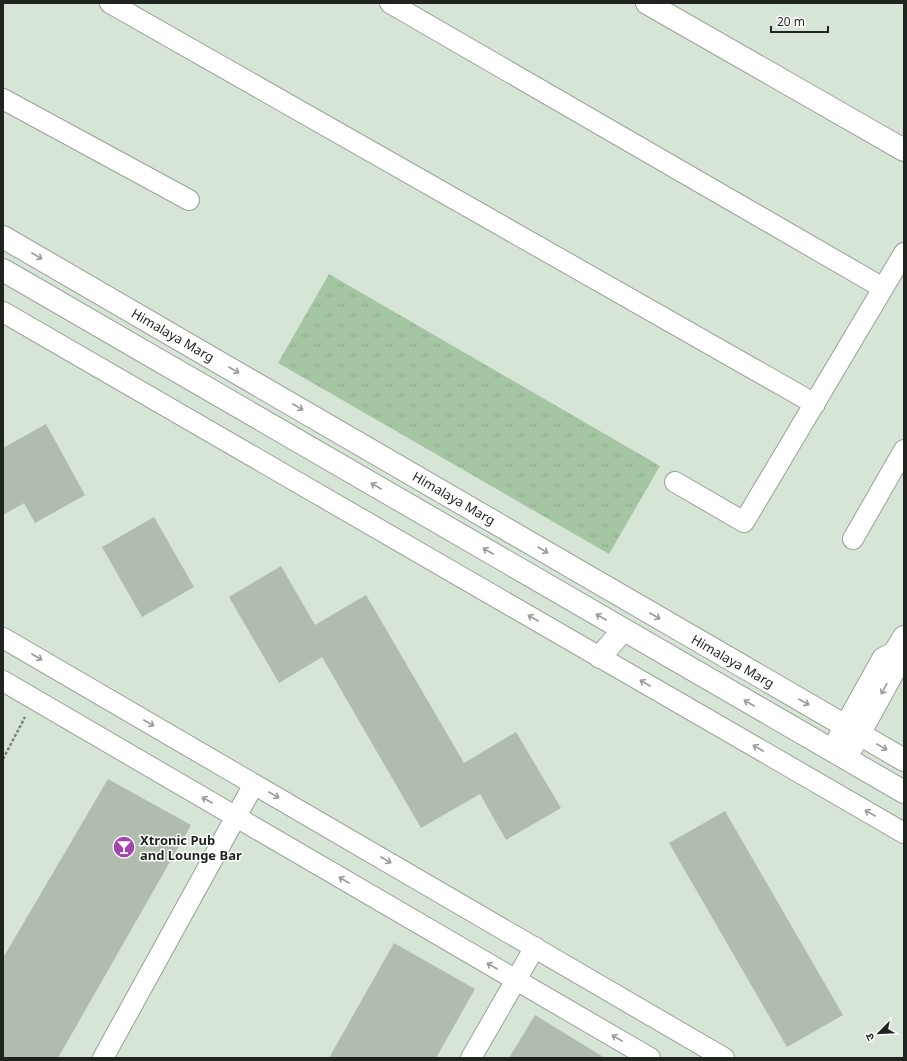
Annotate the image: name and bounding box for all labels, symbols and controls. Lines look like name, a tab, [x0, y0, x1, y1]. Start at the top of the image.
scale bar	[771, 8, 828, 34]
text: 20 m	[777, 13, 805, 30]
one-way arrow	[31, 253, 43, 261]
street label: Himalaya Marg	[128, 304, 218, 366]
one-way arrow	[228, 367, 240, 375]
one-way arrow	[292, 404, 304, 412]
street label: Himalaya Marg	[409, 467, 499, 529]
one-way arrow	[370, 482, 382, 490]
one-way arrow	[482, 547, 494, 555]
one-way arrow	[537, 547, 549, 555]
one-way arrow	[595, 612, 607, 620]
one-way arrow	[649, 612, 661, 620]
one-way arrow	[527, 614, 539, 622]
street label: Himalaya Marg	[688, 630, 778, 692]
one-way arrow	[31, 654, 43, 662]
one-way arrow	[639, 679, 651, 687]
one-way arrow	[880, 683, 888, 695]
one-way arrow	[744, 698, 756, 706]
one-way arrow	[798, 699, 810, 707]
one-way arrow	[143, 719, 155, 727]
one-way arrow	[752, 744, 764, 752]
one-way arrow	[876, 744, 888, 751]
one-way arrow	[267, 792, 279, 800]
one-way arrow	[201, 796, 213, 804]
one-way arrow	[864, 809, 876, 817]
place label: Xtronic Pub and Lounge Bar	[140, 831, 242, 864]
bar icon: Xtronic Pub and Lounge Bar	[111, 834, 137, 860]
one-way arrow	[380, 857, 392, 865]
one-way arrow	[338, 875, 350, 883]
one-way arrow	[487, 962, 498, 970]
north arrow	[859, 1013, 899, 1053]
text: उ	[861, 1031, 878, 1043]
one-way arrow	[611, 1034, 623, 1042]

